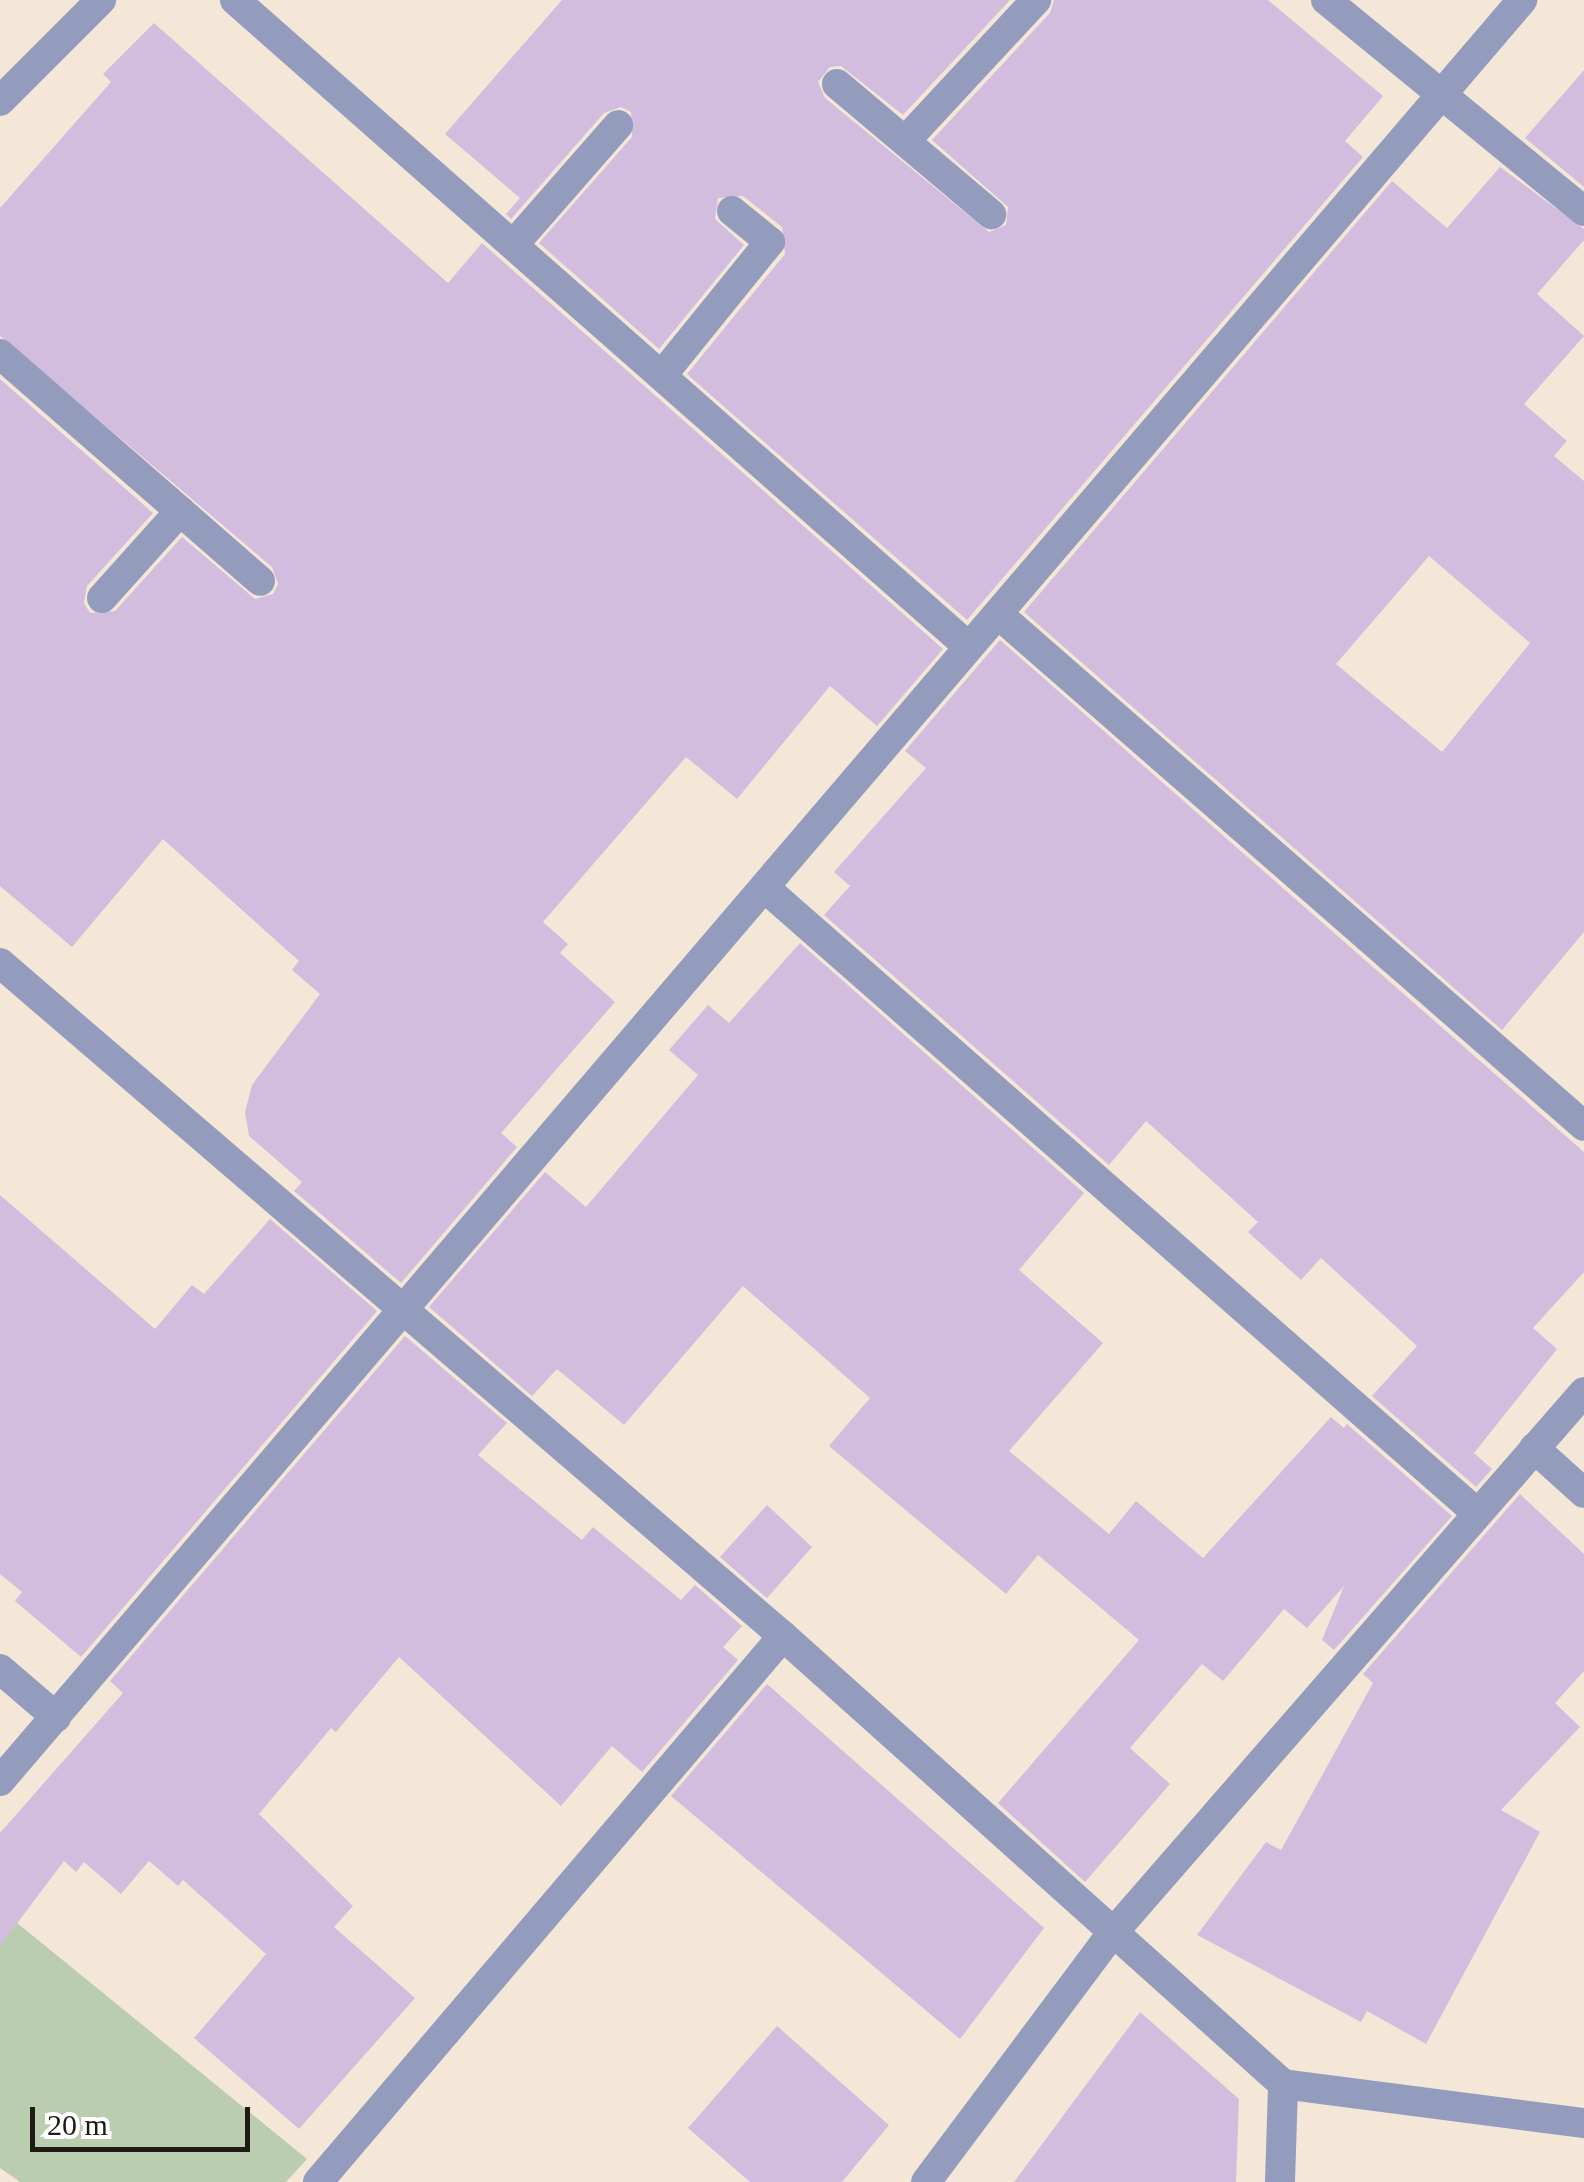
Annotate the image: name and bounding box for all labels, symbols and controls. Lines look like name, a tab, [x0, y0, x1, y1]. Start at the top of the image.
scale bar	[35, 2087, 255, 2149]
text: 20 m	[47, 2108, 108, 2141]

